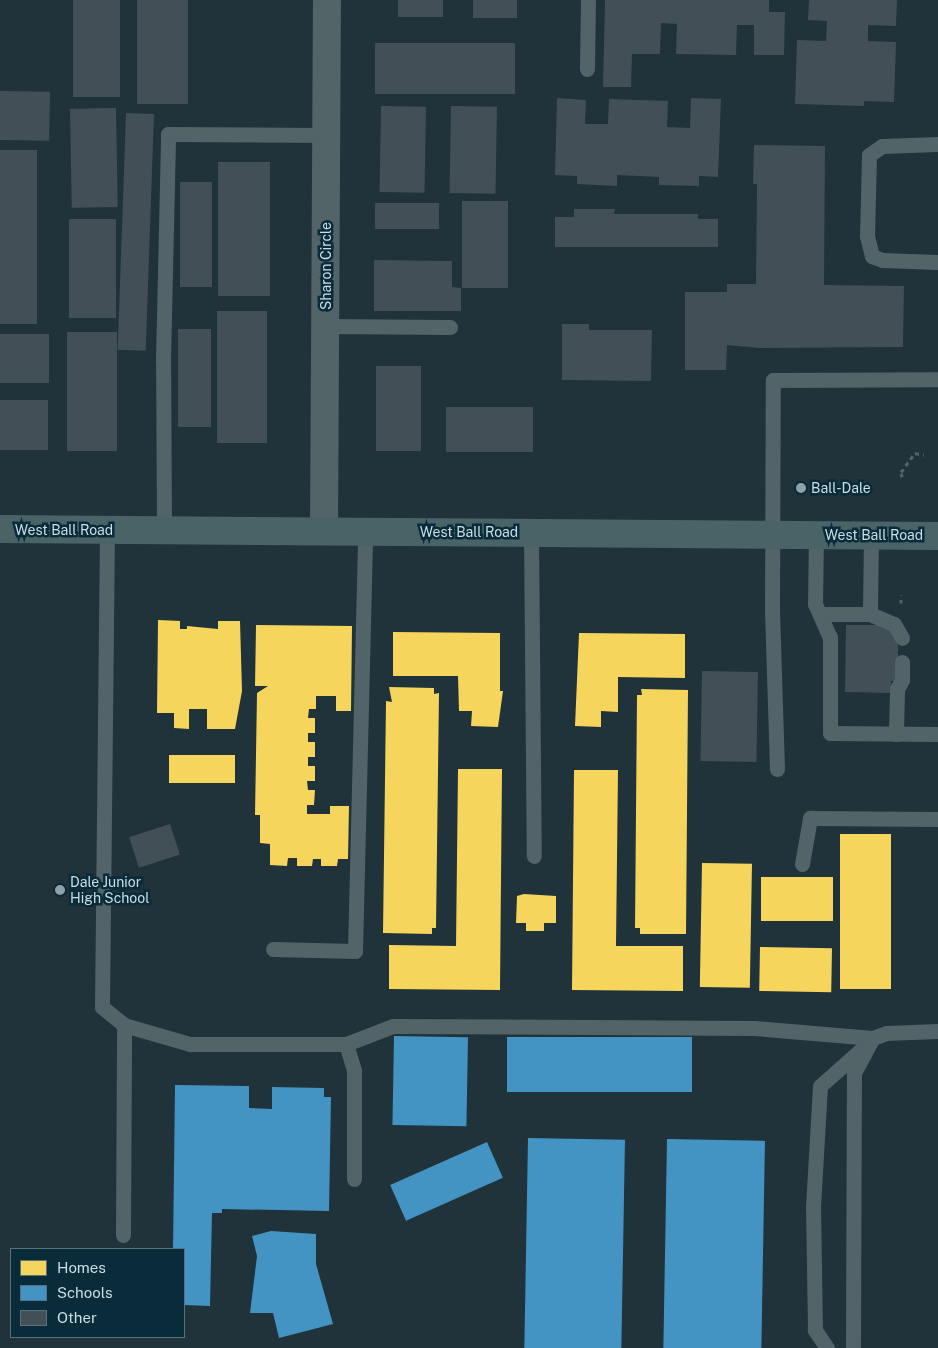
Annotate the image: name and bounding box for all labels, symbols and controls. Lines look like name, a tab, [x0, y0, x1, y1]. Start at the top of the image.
street label: Sharon Circle	[318, 222, 334, 310]
place label: Ball-Dale	[811, 480, 871, 496]
marker: Ball-Dale	[795, 482, 807, 494]
street label: West Ball Road	[15, 522, 113, 538]
street label: West Ball Road	[420, 524, 518, 540]
street label: West Ball Road	[825, 527, 923, 543]
place label: Dale Junior High School	[70, 874, 149, 906]
marker: Dale Junior High School	[54, 884, 66, 896]
legend	[10, 1248, 185, 1338]
text: Homes	[57, 1259, 106, 1276]
text: Schools	[57, 1284, 113, 1301]
text: Other	[57, 1309, 97, 1326]

